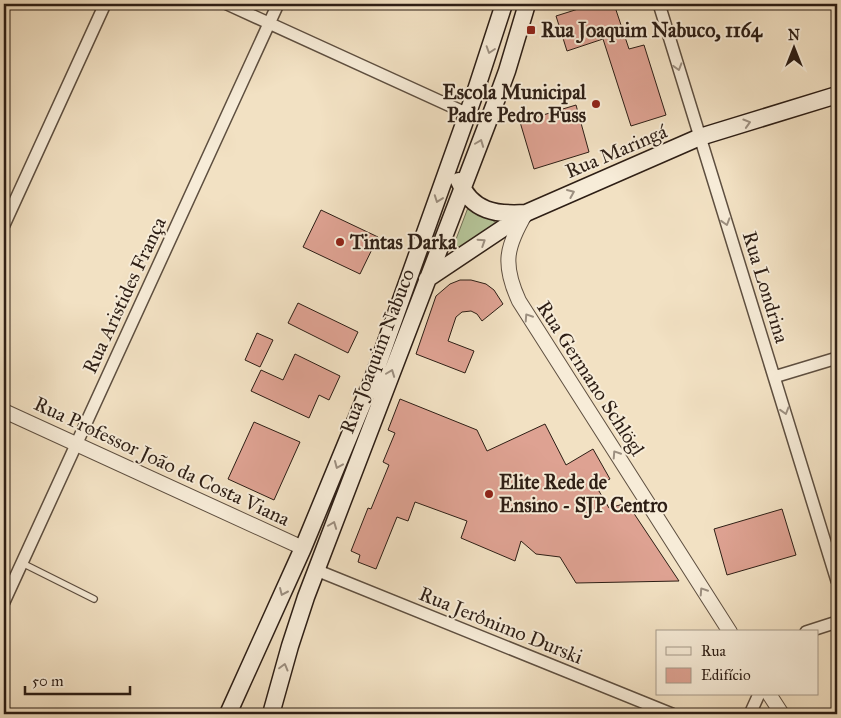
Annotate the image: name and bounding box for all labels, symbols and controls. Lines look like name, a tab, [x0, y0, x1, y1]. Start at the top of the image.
place label: Rua Joaquim Nabuco, 1164	[541, 18, 763, 44]
north arrow	[768, 22, 818, 72]
marker: Rua Joaquim Nabuco, 1164	[525, 24, 537, 36]
text: N	[788, 27, 800, 44]
one-way arrow	[485, 46, 495, 54]
one-way arrow	[673, 62, 683, 71]
place label: Escola Municipal Padre Pedro Fuss	[443, 80, 587, 127]
marker: Escola Municipal Padre Pedro Fuss	[590, 98, 602, 110]
street label: Rua Maringá	[562, 119, 671, 184]
one-way arrow	[742, 119, 750, 129]
one-way arrow	[474, 139, 484, 148]
one-way arrow	[566, 189, 575, 200]
one-way arrow	[433, 194, 443, 202]
street label: Rua Aristides França	[77, 212, 171, 377]
one-way arrow	[721, 218, 731, 226]
street label: Rua Londrina	[738, 228, 795, 346]
place label: Tintas Darka	[349, 230, 457, 254]
marker: Tintas Darka	[334, 236, 346, 248]
one-way arrow	[476, 239, 486, 248]
street label: Rua Joaquim Nabuco	[335, 265, 420, 437]
street label: Rua Germano Schlögl	[531, 296, 650, 461]
one-way arrow	[525, 313, 535, 322]
one-way arrow	[385, 369, 395, 378]
street label: Rua Professor João da Costa Viana	[30, 391, 294, 532]
one-way arrow	[779, 406, 789, 415]
one-way arrow	[613, 450, 622, 459]
one-way arrow	[333, 460, 344, 469]
place label: Elite Rede de Ensino - SJP Centro	[499, 470, 668, 519]
marker: Elite Rede de Ensino - SJP Centro	[483, 488, 495, 500]
one-way arrow	[327, 521, 337, 529]
street label: Rua Jerônimo Durski	[415, 581, 587, 670]
one-way arrow	[278, 587, 289, 596]
one-way arrow	[700, 587, 710, 596]
legend	[656, 630, 818, 696]
text: Rua	[701, 642, 726, 660]
scale bar	[25, 663, 130, 695]
one-way arrow	[279, 664, 289, 672]
text: Edifício	[701, 666, 751, 684]
text: 50 m	[32, 672, 64, 690]

